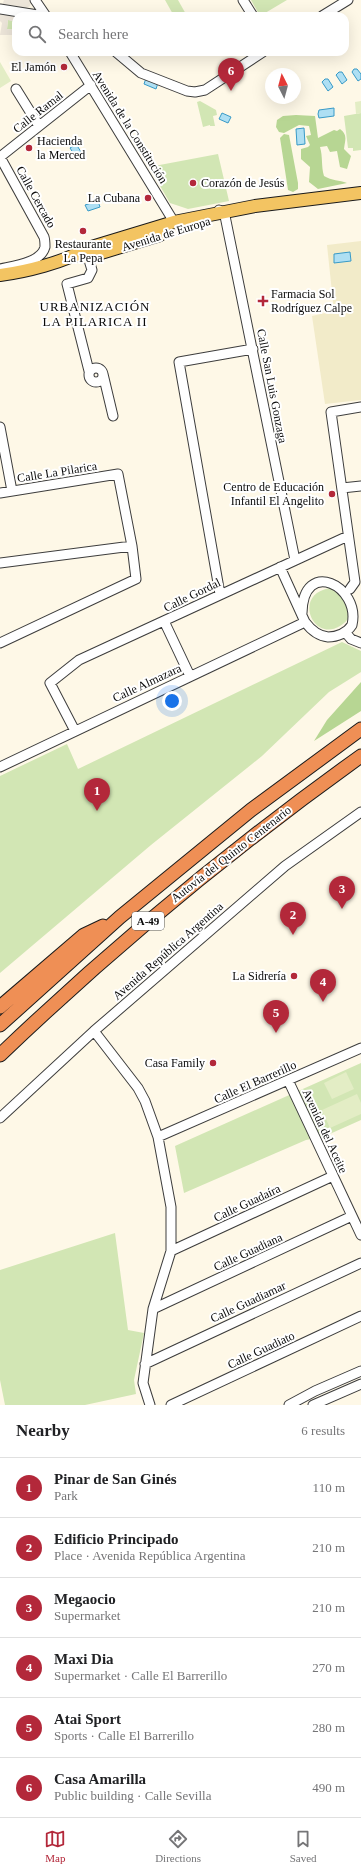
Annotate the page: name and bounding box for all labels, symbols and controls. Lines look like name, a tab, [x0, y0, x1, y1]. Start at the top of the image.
search box	[12, 12, 349, 56]
icon: search	[26, 23, 48, 45]
text: Search here	[58, 26, 128, 42]
pin: 6	[218, 58, 244, 91]
place label: El Jamón	[11, 60, 56, 74]
marker: El Jamón	[59, 62, 69, 72]
street label: Avenida de la Constitución	[90, 68, 170, 186]
north arrow	[265, 68, 301, 104]
street label: Calle Ramal	[10, 88, 66, 136]
place label: Hacienda la Merced	[37, 134, 85, 162]
marker: Hacienda la Merced	[24, 143, 34, 153]
street label: Calle Cercado	[13, 164, 59, 230]
place label: Corazón de Jesús	[201, 176, 285, 190]
marker: Corazón de Jesús	[188, 178, 198, 188]
place label: La Cubana	[88, 191, 141, 205]
marker: La Cubana	[143, 193, 153, 203]
street label: Avenida de Europa	[120, 214, 213, 254]
marker: Restaurante La Pepa	[78, 226, 88, 236]
place label: Restaurante La Pepa	[55, 237, 111, 265]
place label: Farmacia Sol Rodríguez Calpe	[271, 287, 352, 315]
marker: Farmacia Sol Rodríguez Calpe	[258, 296, 268, 306]
district label: URBANIZACIÓN LA PILARICA II	[40, 299, 150, 329]
street label: Calle San Luis Gonzaga	[254, 328, 290, 445]
street label: Calle La Pilarica	[16, 459, 99, 485]
place label: Centro de Educación Infantil El Angelito	[223, 480, 324, 508]
marker: Centro de Educación Infantil El Angelito	[327, 489, 337, 499]
street label: Calle Gordal	[161, 575, 223, 615]
street label: Calle Almazara	[110, 661, 184, 705]
your location	[162, 691, 182, 711]
pin: 1	[84, 778, 110, 811]
street label: Autovía del Quinto Centenario	[168, 803, 294, 905]
pin: 3	[329, 876, 355, 909]
street label: Avenida República Argentina	[110, 899, 227, 1003]
pin: 2	[280, 902, 306, 935]
road number: A-49	[132, 912, 164, 930]
place label: La Sidrería	[232, 969, 287, 983]
pin: 4	[310, 969, 336, 1002]
marker: La Sidrería	[289, 971, 299, 981]
pin: 5	[263, 1000, 289, 1033]
place label: Casa Family	[145, 1056, 205, 1070]
marker: Casa Family	[208, 1058, 218, 1068]
street label: Calle El Barrerillo	[212, 1058, 298, 1106]
street label: Avenida del Aceite	[299, 1087, 351, 1175]
street label: Calle Guadaíra	[211, 1181, 283, 1225]
street label: Calle Guadiana	[211, 1230, 285, 1274]
street label: Calle Guadiamar	[208, 1278, 288, 1326]
street label: Calle Guadiato	[225, 1328, 297, 1372]
text: Nearby	[16, 1421, 70, 1440]
text: 6 results	[301, 1423, 345, 1438]
text: Pinar de San Ginés	[54, 1471, 177, 1487]
text: 1	[26, 1480, 32, 1495]
text: 110 m	[313, 1480, 345, 1495]
text: Park	[54, 1488, 78, 1503]
text: Edificio Principado	[54, 1531, 179, 1547]
text: 2	[26, 1540, 32, 1555]
text: 210 m	[312, 1540, 345, 1555]
text: Place · Avenida República Argentina	[54, 1548, 246, 1563]
text: Megaocio	[54, 1591, 116, 1607]
text: 3	[26, 1600, 32, 1615]
text: 210 m	[312, 1600, 345, 1615]
text: Supermarket	[54, 1608, 120, 1623]
text: Maxi Dia	[54, 1651, 114, 1667]
text: 4	[26, 1660, 32, 1675]
text: 270 m	[312, 1660, 345, 1675]
text: Supermarket · Calle El Barrerillo	[54, 1668, 227, 1683]
text: Atai Sport	[54, 1711, 121, 1727]
text: 5	[26, 1720, 32, 1735]
text: 280 m	[312, 1720, 345, 1735]
text: Sports · Calle El Barrerillo	[54, 1728, 194, 1743]
text: Casa Amarilla	[54, 1771, 146, 1787]
text: 6	[26, 1780, 32, 1795]
text: 490 m	[312, 1780, 345, 1795]
text: Public building · Calle Sevilla	[54, 1788, 211, 1803]
tab: Map	[44, 1828, 66, 1864]
tab: Directions	[155, 1828, 201, 1864]
tab: Saved	[290, 1828, 317, 1864]

